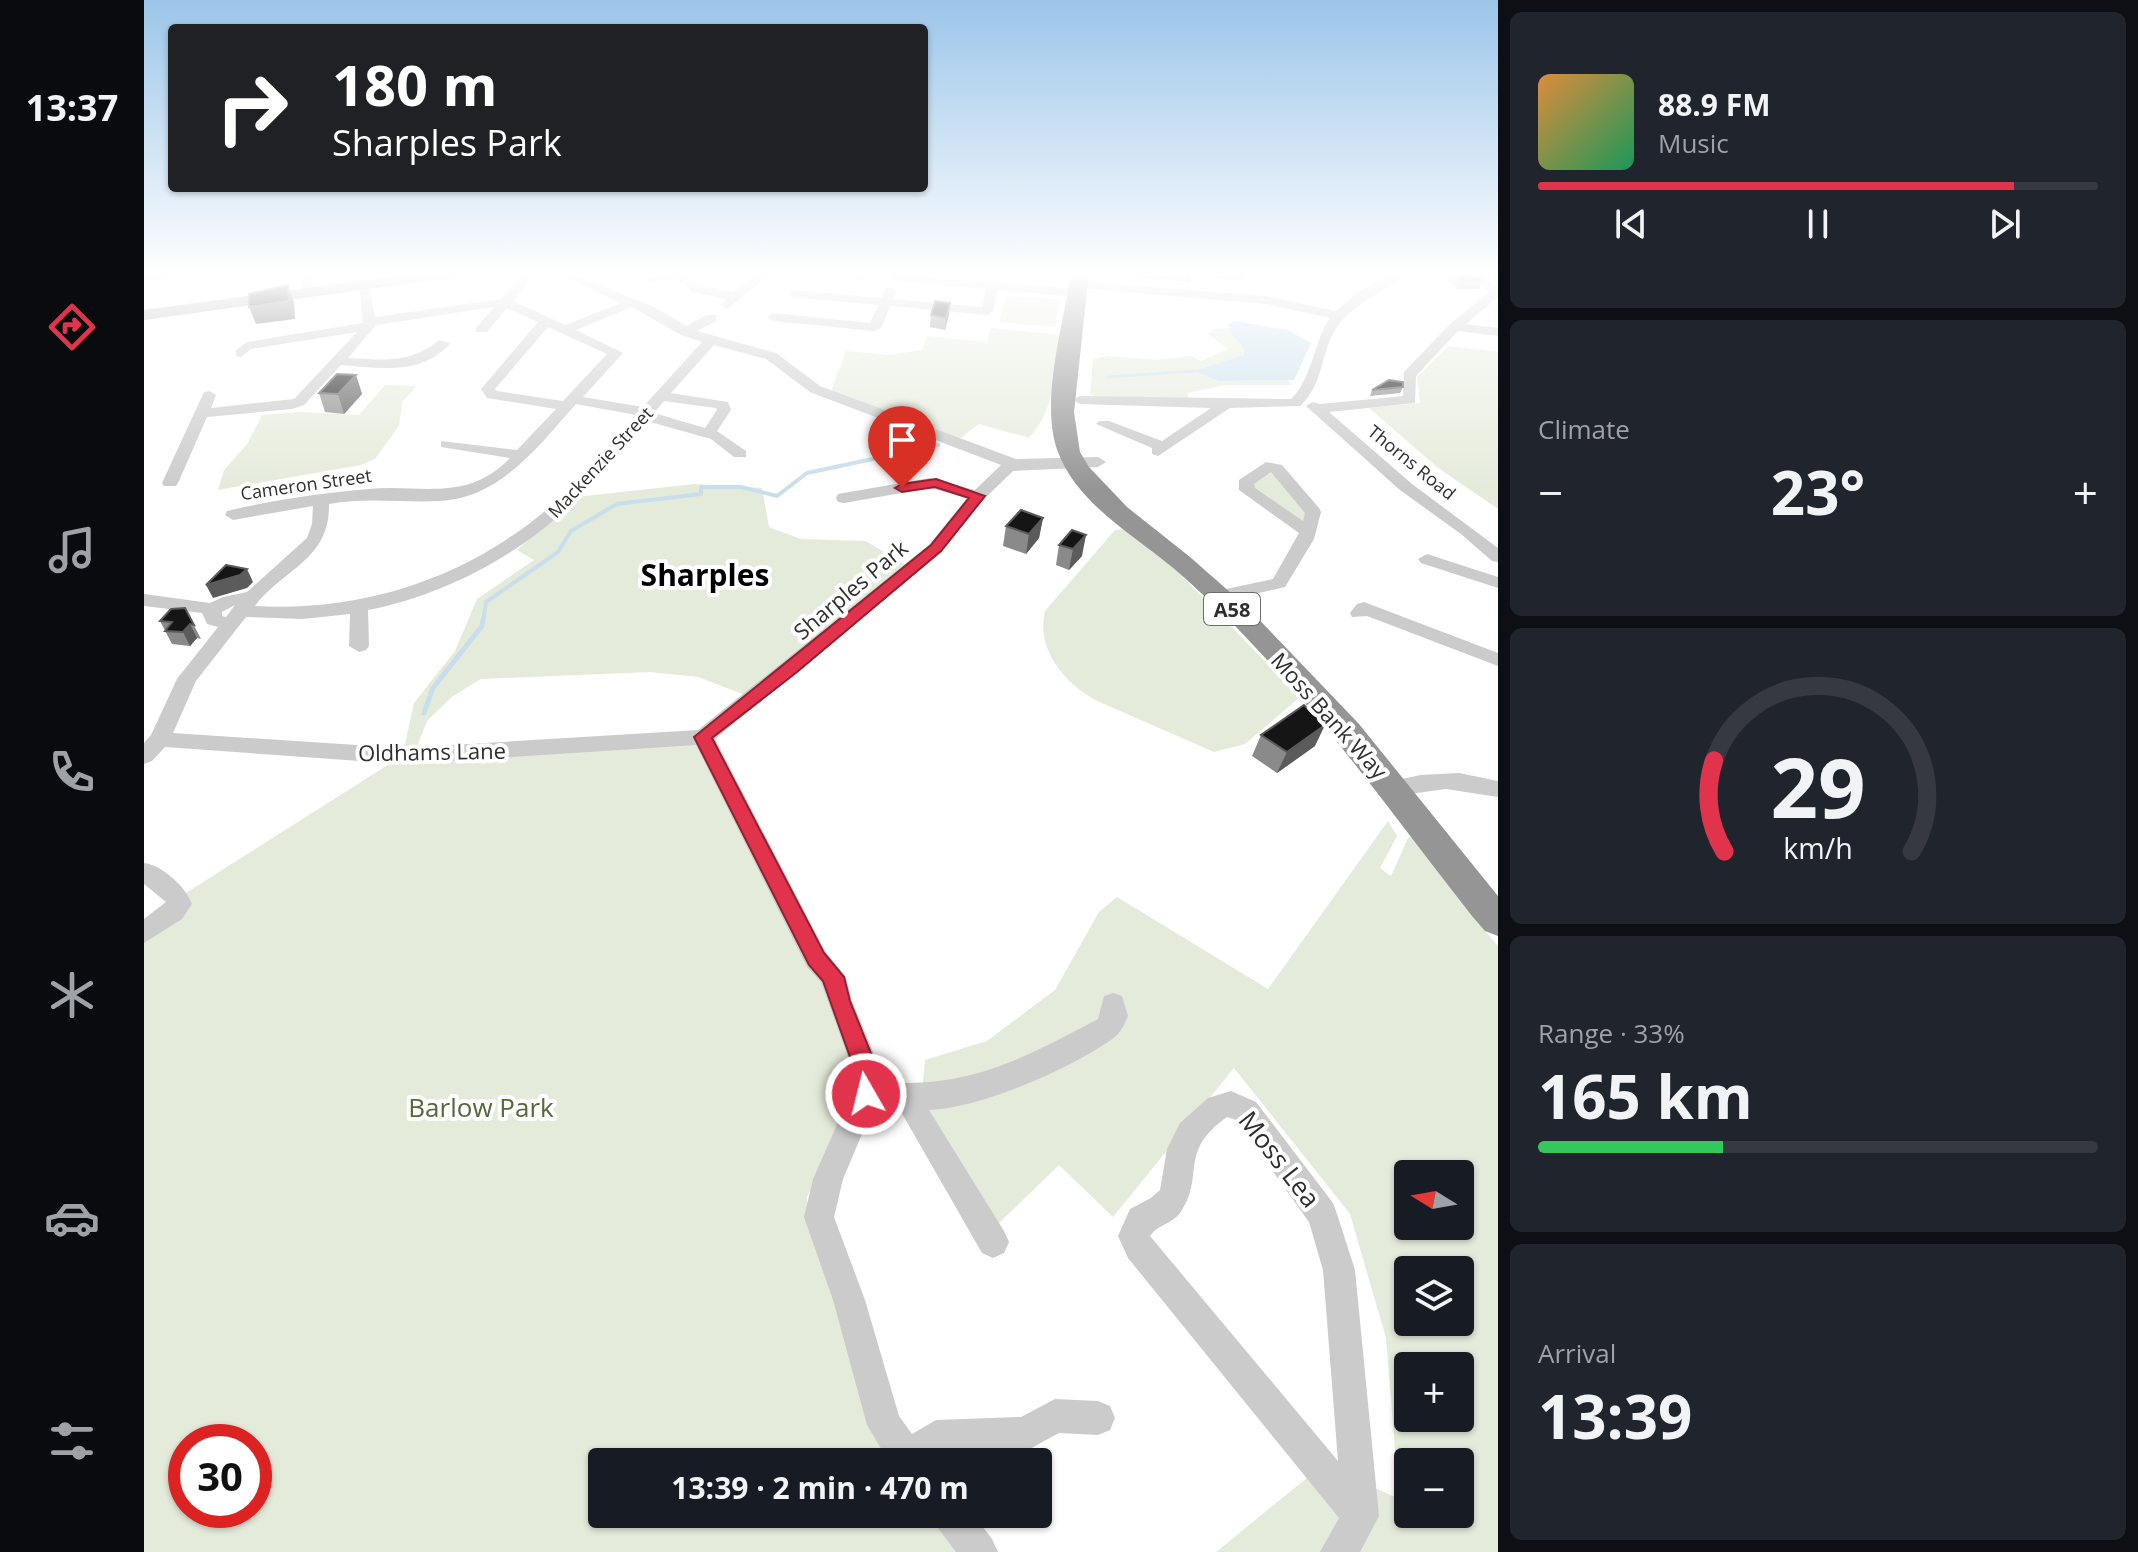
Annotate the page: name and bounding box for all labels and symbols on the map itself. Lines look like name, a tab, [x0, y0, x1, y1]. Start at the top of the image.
street label: Mackenzie Street	[542, 401, 658, 523]
pin	[868, 406, 936, 488]
street label: Thorns Road	[1363, 419, 1461, 505]
street label: Cameron Street	[239, 463, 373, 505]
street label: Sharples Park	[787, 532, 914, 646]
district label: Sharples	[641, 554, 769, 595]
road number: A58	[1204, 593, 1260, 625]
street label: Moss Bank Way	[1265, 645, 1395, 785]
street label: Oldhams Lane	[358, 735, 506, 767]
position arrow	[824, 1052, 908, 1136]
park label: Barlow Park	[408, 1089, 554, 1125]
street label: Moss Lea	[1231, 1103, 1329, 1215]
north arrow	[1394, 1160, 1474, 1240]
speed limit sign: 30	[168, 1424, 272, 1528]

